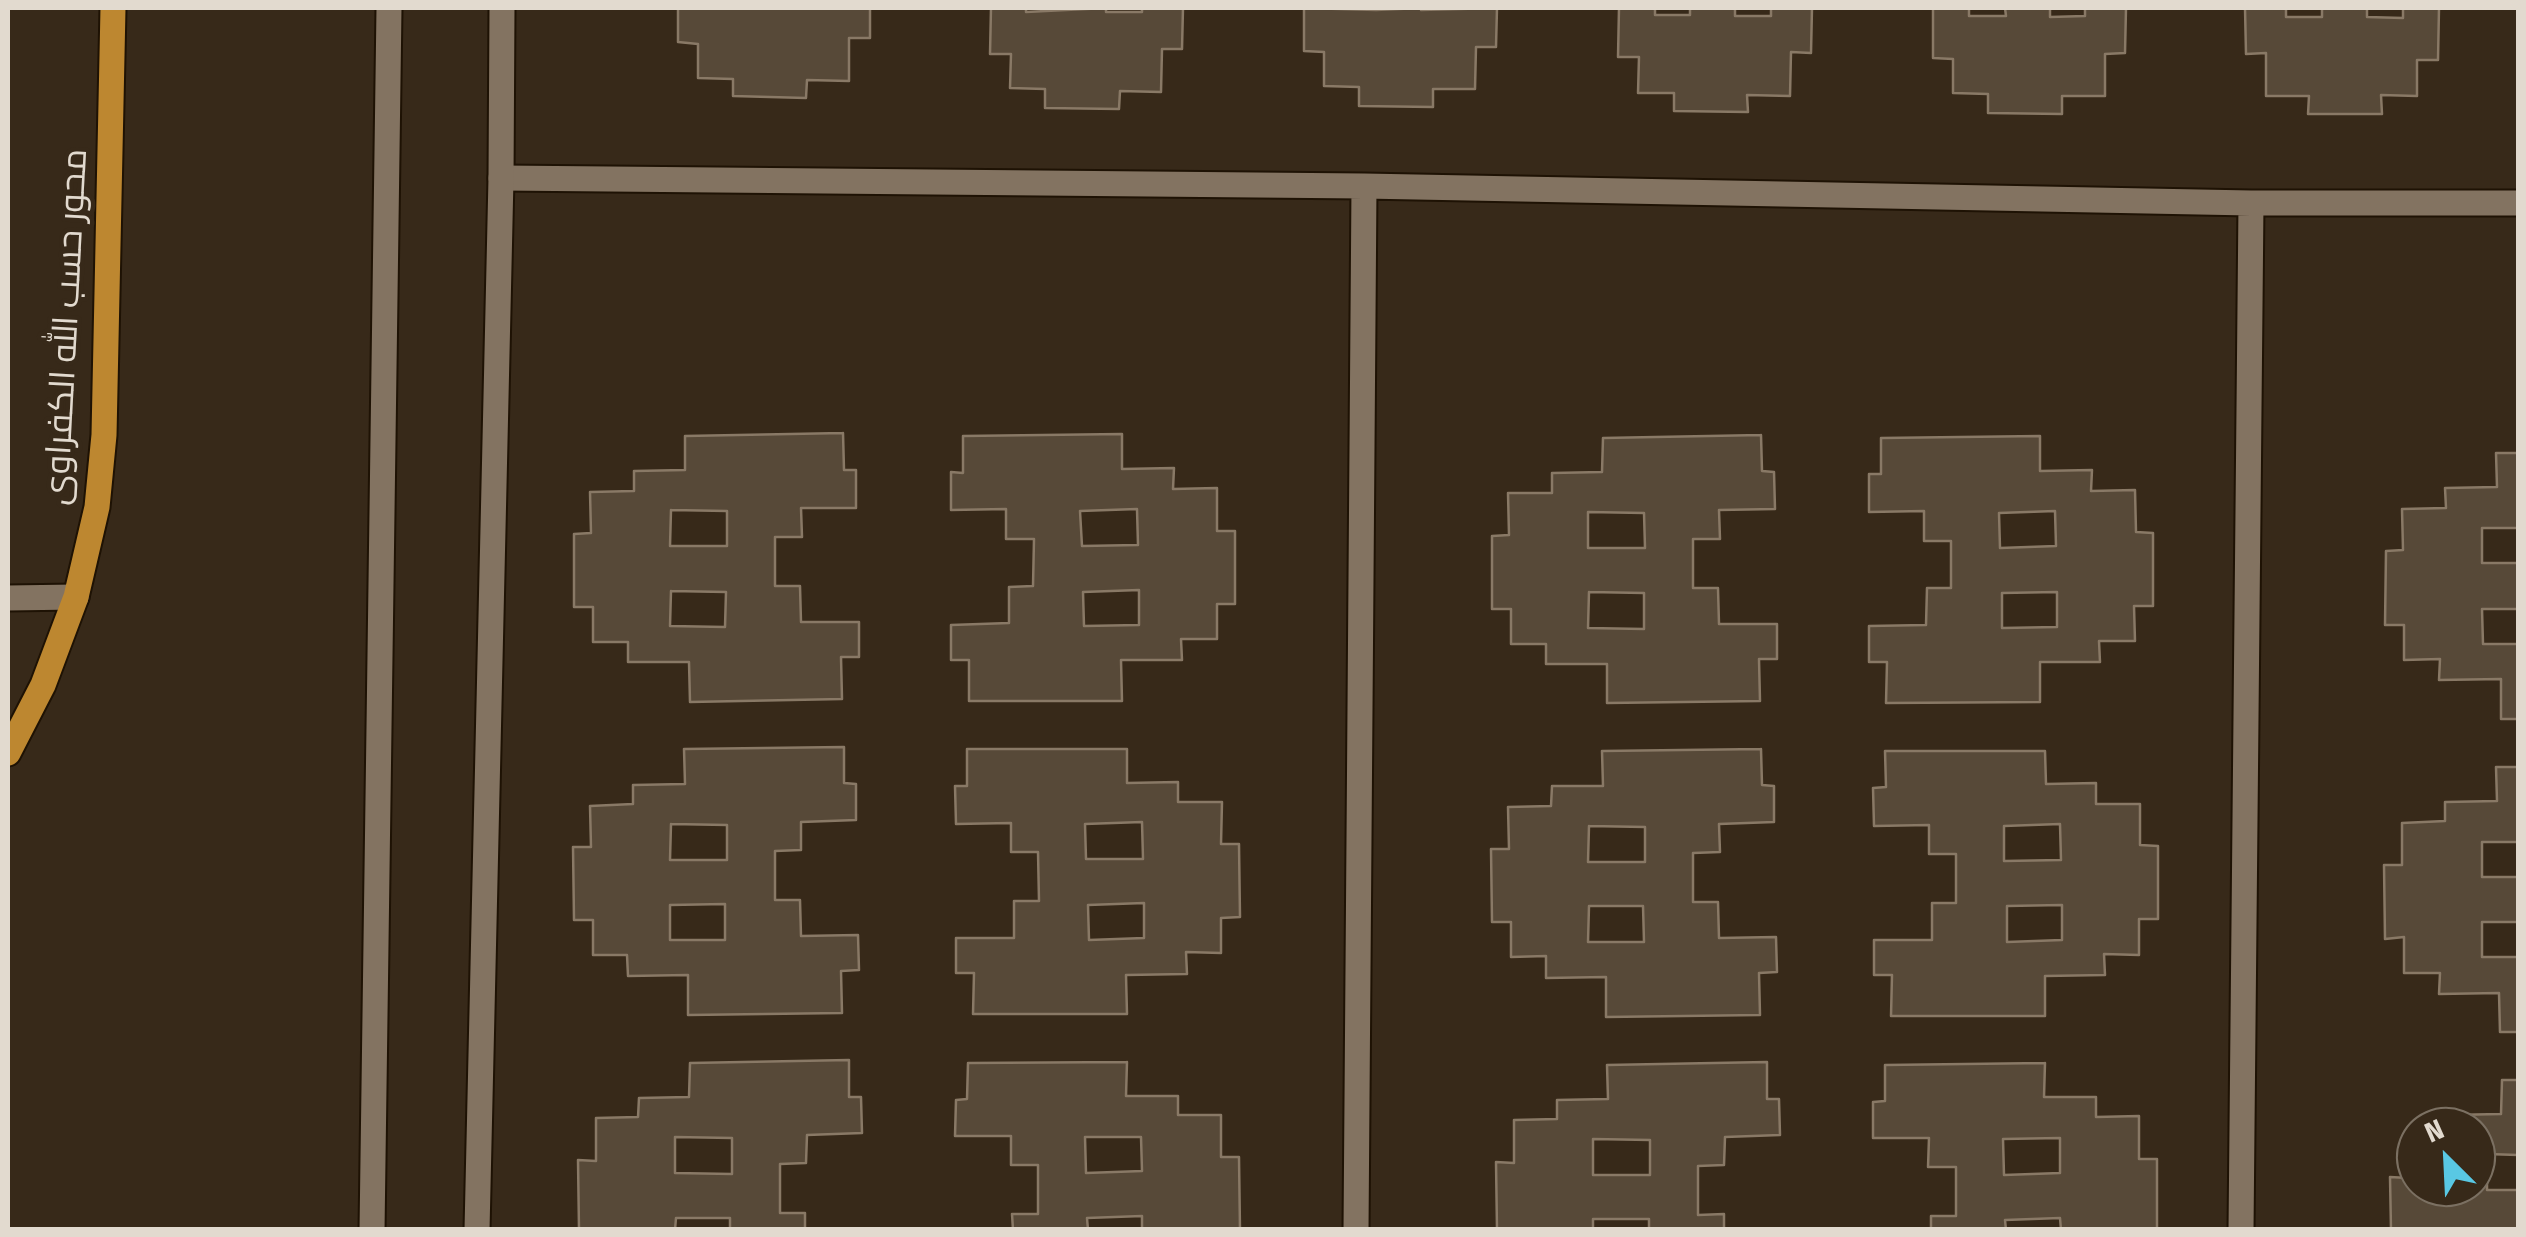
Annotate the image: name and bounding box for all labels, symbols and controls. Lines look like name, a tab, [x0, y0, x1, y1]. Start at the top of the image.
street label: محور حسب الله الكفراوى	[37, 148, 97, 506]
north arrow	[2396, 1107, 2496, 1207]
text: N	[2420, 1112, 2449, 1149]

